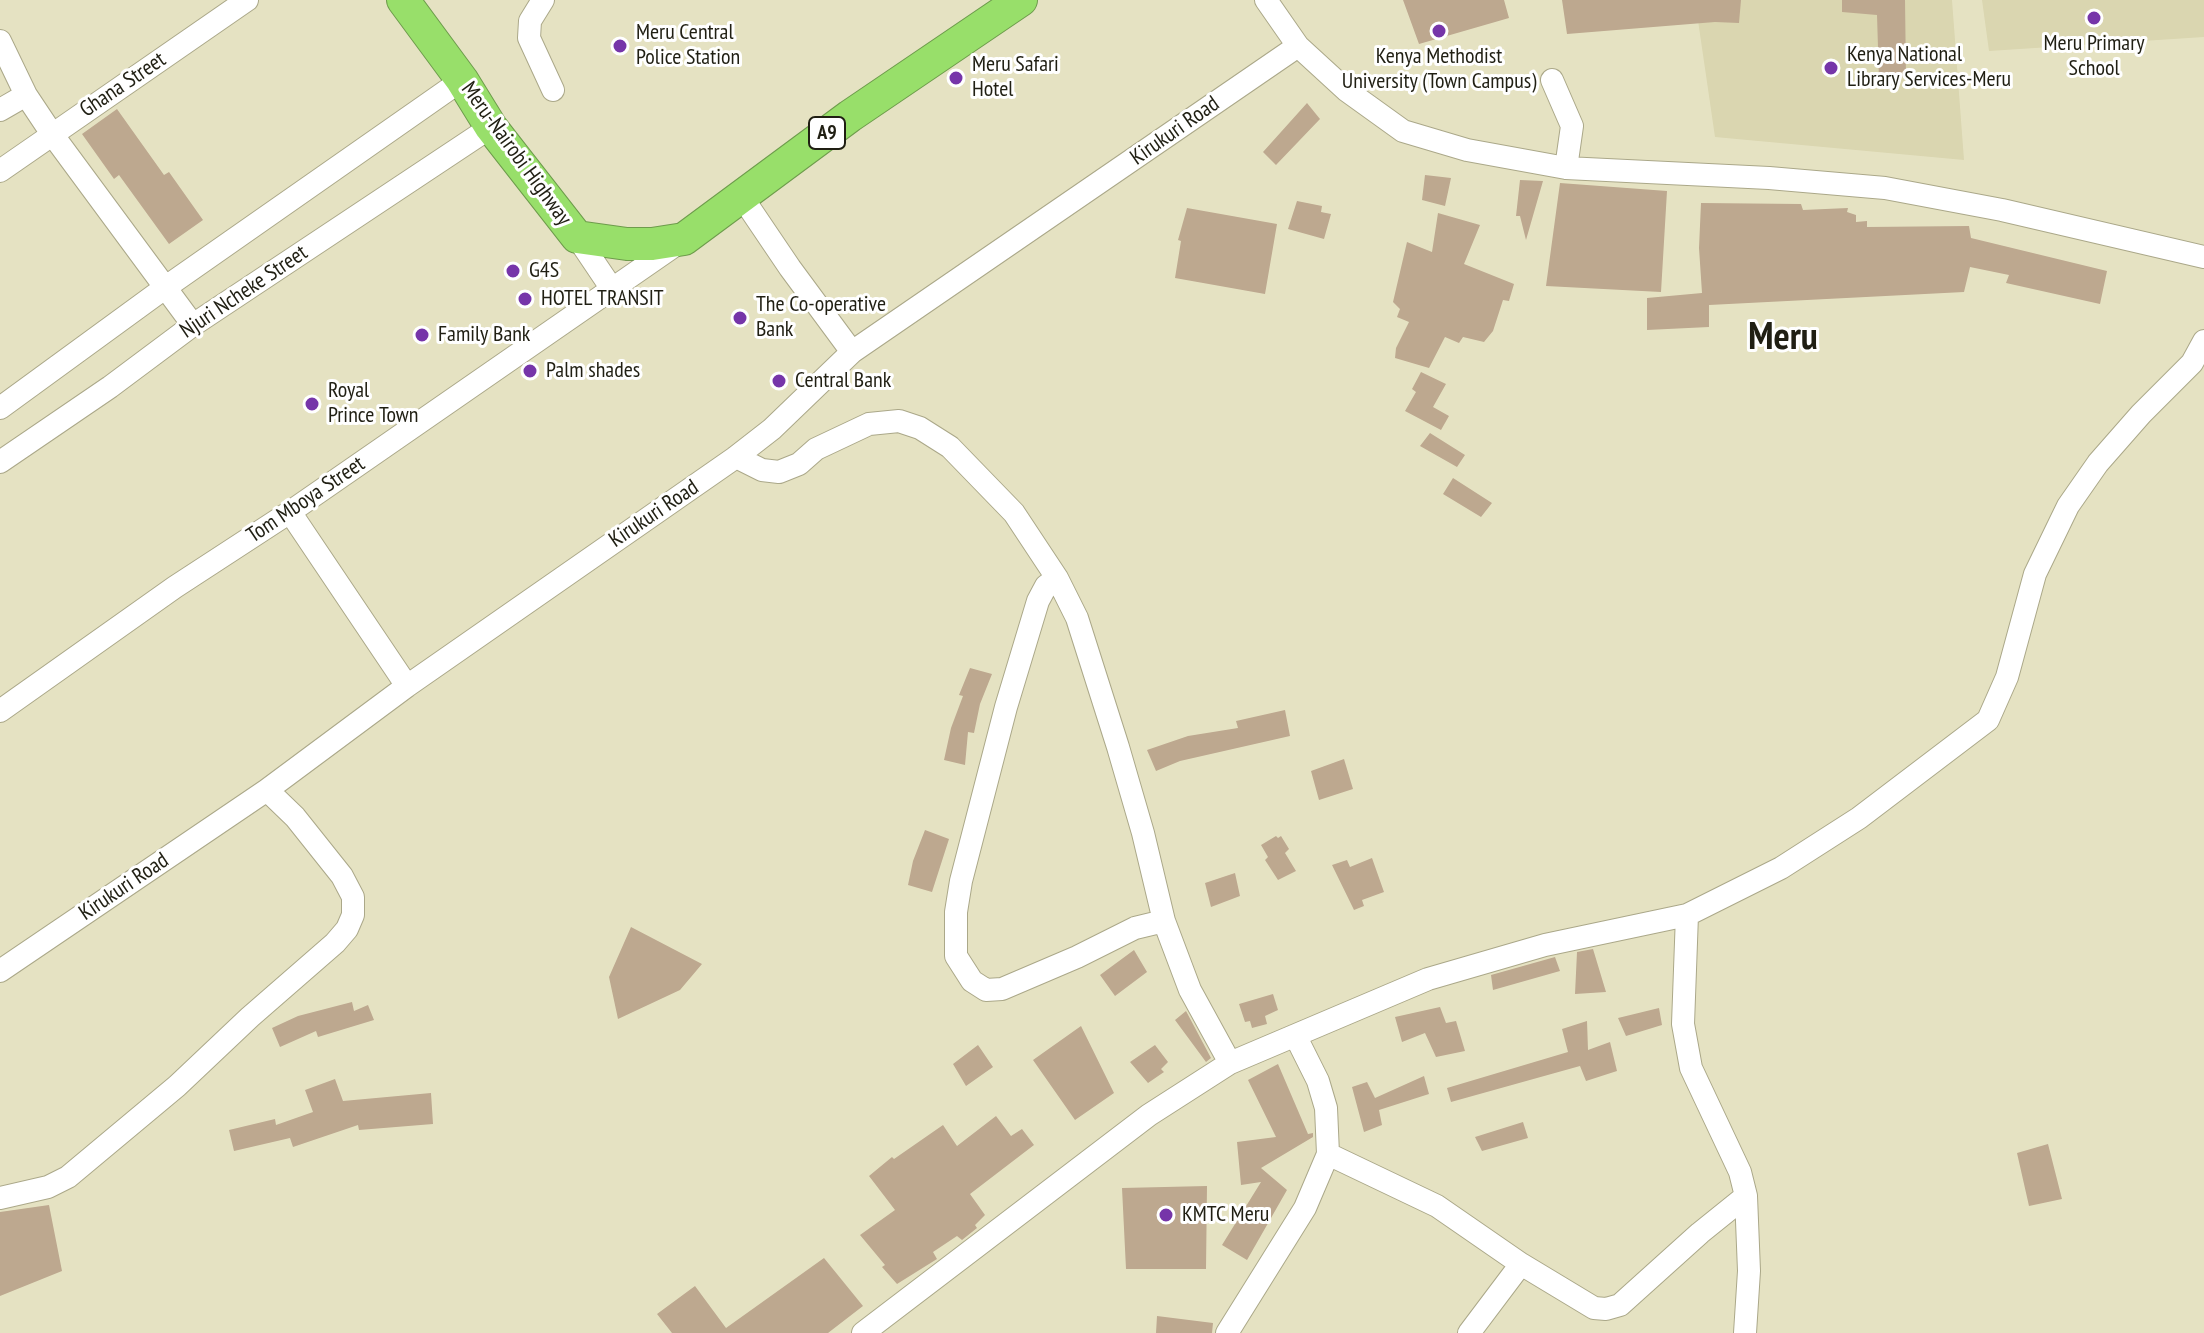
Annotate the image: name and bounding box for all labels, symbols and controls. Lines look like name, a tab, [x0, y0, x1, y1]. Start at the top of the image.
marker: Meru Primary School	[2085, 9, 2103, 27]
place label: Meru Central Police Station	[636, 20, 740, 72]
marker: Kenya Methodist University (Town Campus)	[1430, 22, 1448, 40]
place label: Meru Primary School	[2044, 31, 2144, 82]
marker: Meru Central Police Station	[611, 37, 629, 55]
place label: Kenya National Library Services-Meru	[1847, 42, 2011, 94]
place label: Kenya Methodist University (Town Campus)	[1342, 44, 1536, 96]
street label: Ghana Street	[75, 47, 171, 123]
place label: Meru Safari Hotel	[972, 52, 1059, 104]
marker: Kenya National Library Services-Meru	[1822, 59, 1840, 77]
marker: Meru Safari Hotel	[947, 69, 965, 87]
street label: Meru-Nairobi Highway	[455, 77, 577, 231]
street label: Kirukuri Road	[1126, 91, 1224, 171]
road number: A9	[809, 117, 845, 149]
street label: Njuri Ncheke Street	[175, 240, 313, 344]
place label: G4S	[529, 258, 559, 284]
marker: G4S	[504, 262, 522, 280]
place label: HOTEL TRANSIT	[541, 286, 664, 312]
marker: HOTEL TRANSIT	[516, 290, 534, 308]
place label: The Co-operative Bank	[756, 292, 886, 344]
marker: The Co-operative Bank	[731, 309, 749, 327]
district label: Meru	[1748, 315, 1818, 361]
place label: Family Bank	[438, 322, 530, 348]
marker: Family Bank	[413, 326, 431, 344]
place label: Palm shades	[546, 358, 640, 384]
marker: Palm shades	[521, 362, 539, 380]
place label: Central Bank	[795, 368, 891, 394]
marker: Central Bank	[770, 372, 788, 390]
place label: Royal Prince Town	[328, 378, 419, 430]
marker: Royal Prince Town	[303, 395, 321, 413]
street label: Tom Mboya Street	[242, 451, 370, 549]
street label: Kirukuri Road	[604, 474, 704, 554]
street label: Kirukuri Road	[74, 847, 174, 927]
place label: KMTC Meru	[1182, 1202, 1269, 1228]
marker: KMTC Meru	[1157, 1206, 1175, 1224]

